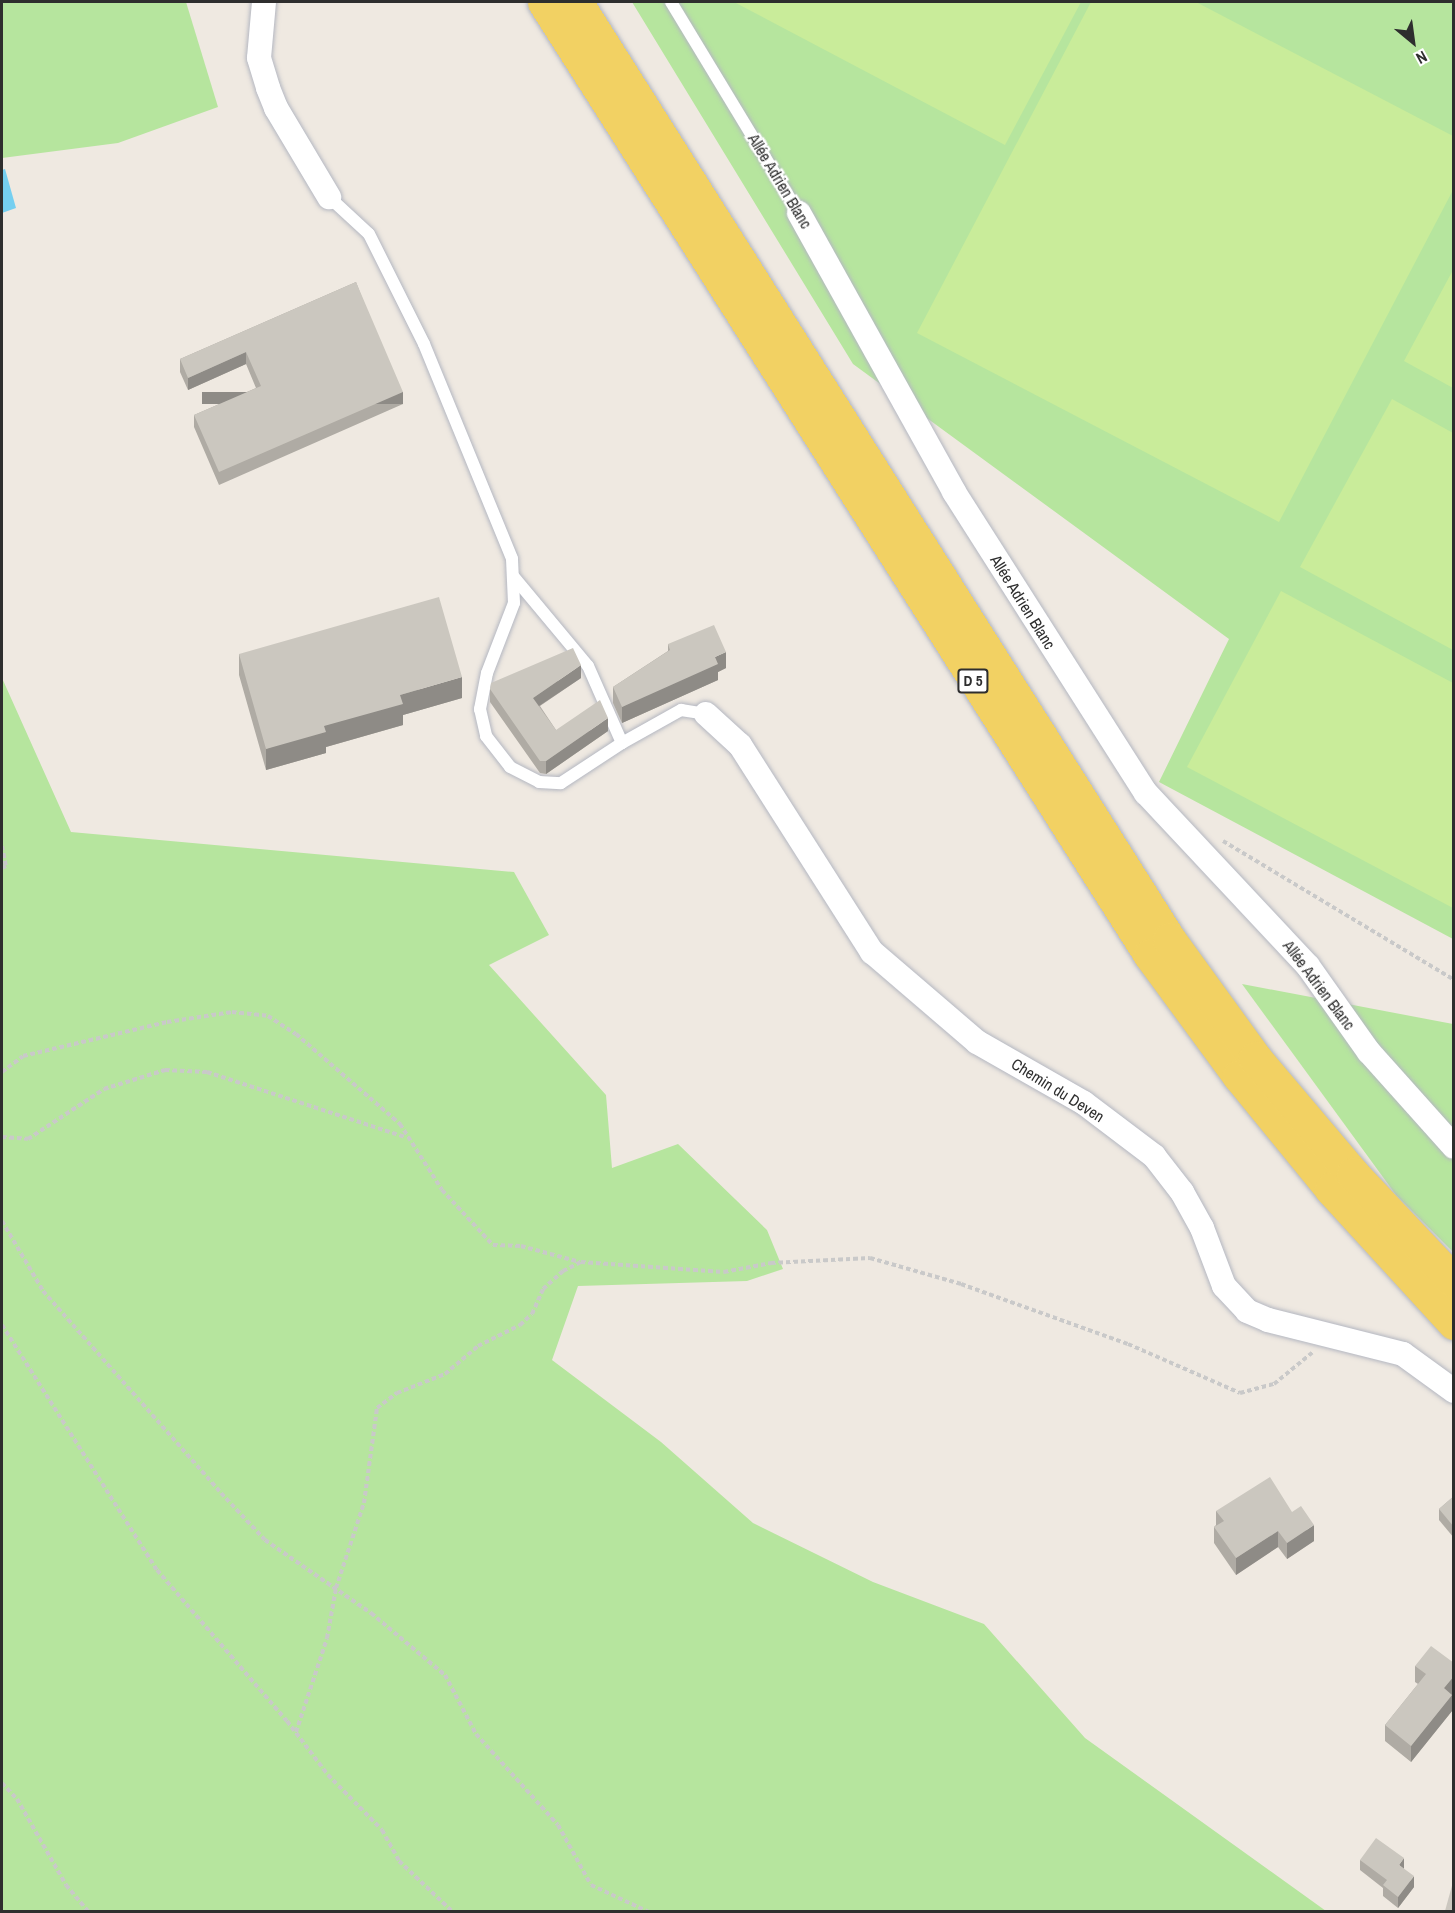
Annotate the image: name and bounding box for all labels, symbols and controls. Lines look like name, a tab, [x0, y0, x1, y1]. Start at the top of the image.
north arrow	[1383, 12, 1443, 72]
text: N	[1412, 46, 1431, 70]
street label: Allée Adrien Blanc	[744, 130, 816, 232]
street label: Allée Adrien Blanc	[986, 551, 1060, 653]
road number: D 5	[956, 669, 990, 693]
street label: Allée Adrien Blanc	[1279, 936, 1359, 1034]
street label: Chemin du Deven	[1008, 1054, 1108, 1126]

